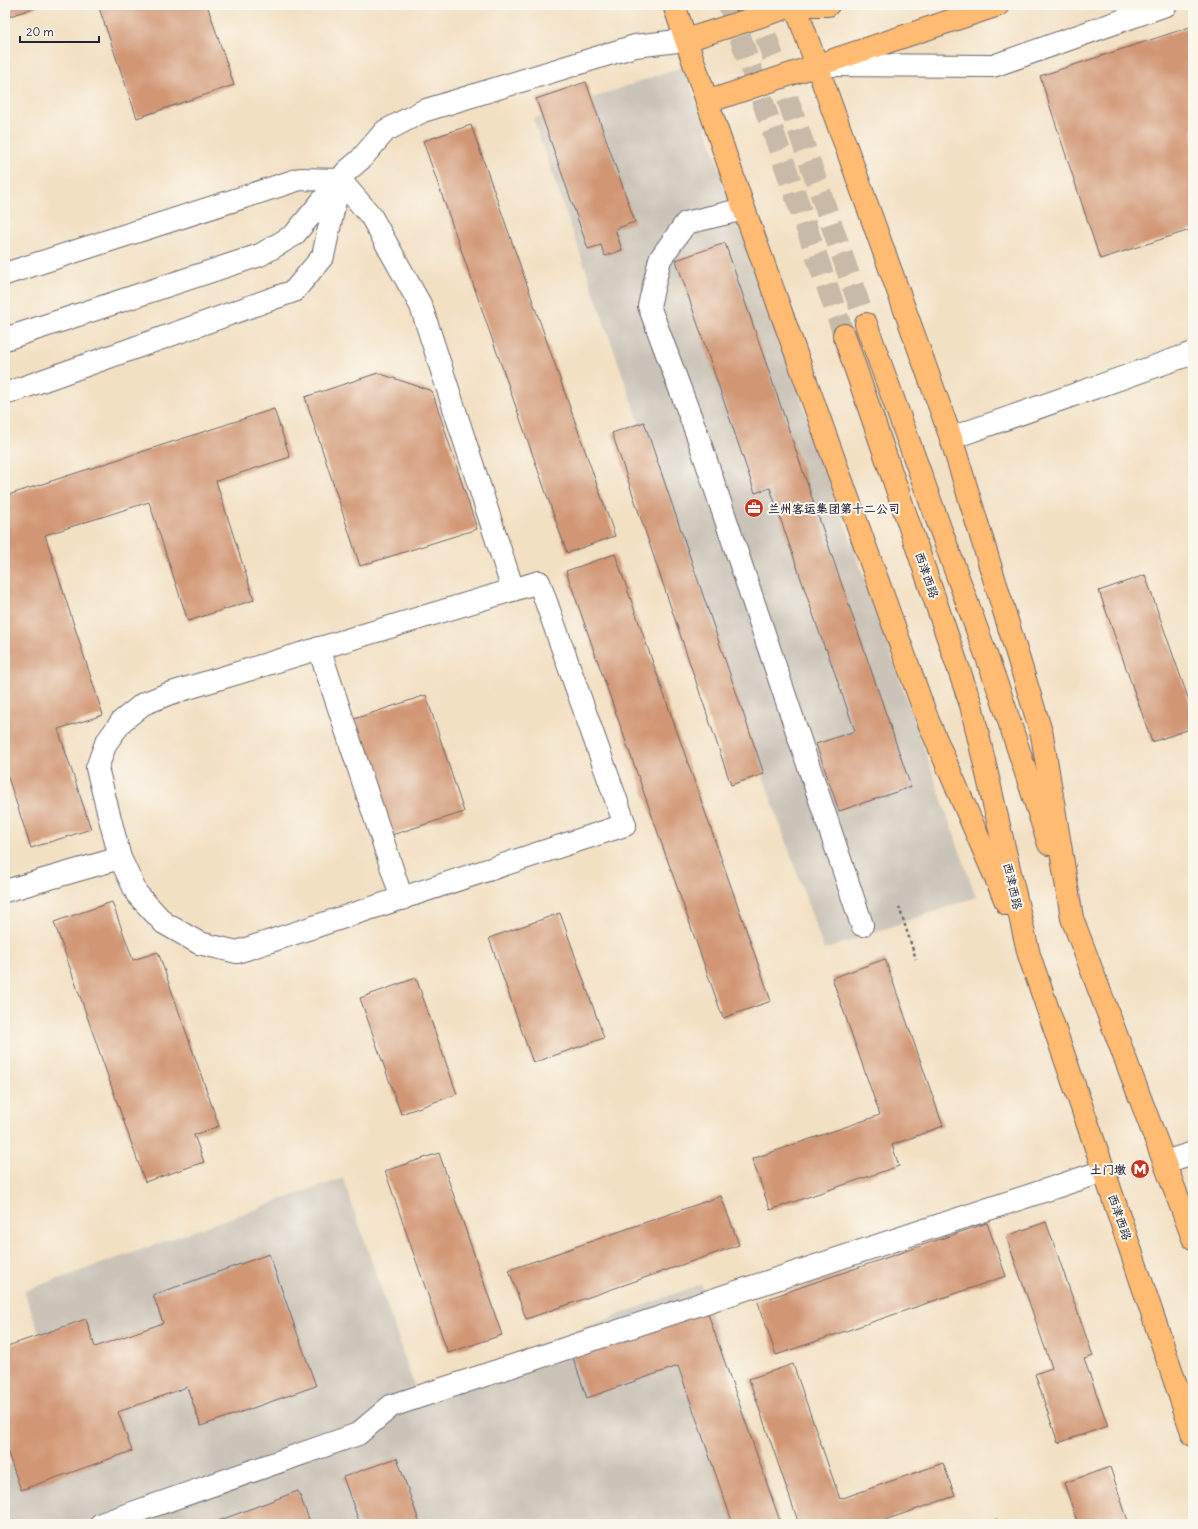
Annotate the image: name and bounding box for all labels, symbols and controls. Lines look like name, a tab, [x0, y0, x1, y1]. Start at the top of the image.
scale bar	[20, 18, 99, 44]
text: 20 m	[26, 24, 54, 39]
office icon: 兰州客运集团第十二公司	[743, 497, 765, 519]
place label: 兰州客运集团第十二公司	[768, 501, 900, 516]
street label: 西津西路	[912, 550, 942, 600]
street label: 西津西路	[1000, 861, 1026, 911]
metro station icon: 土门墩	[1129, 1158, 1151, 1180]
place label: 土门墩	[1090, 1162, 1126, 1177]
street label: 西津西路	[1105, 1192, 1135, 1242]

